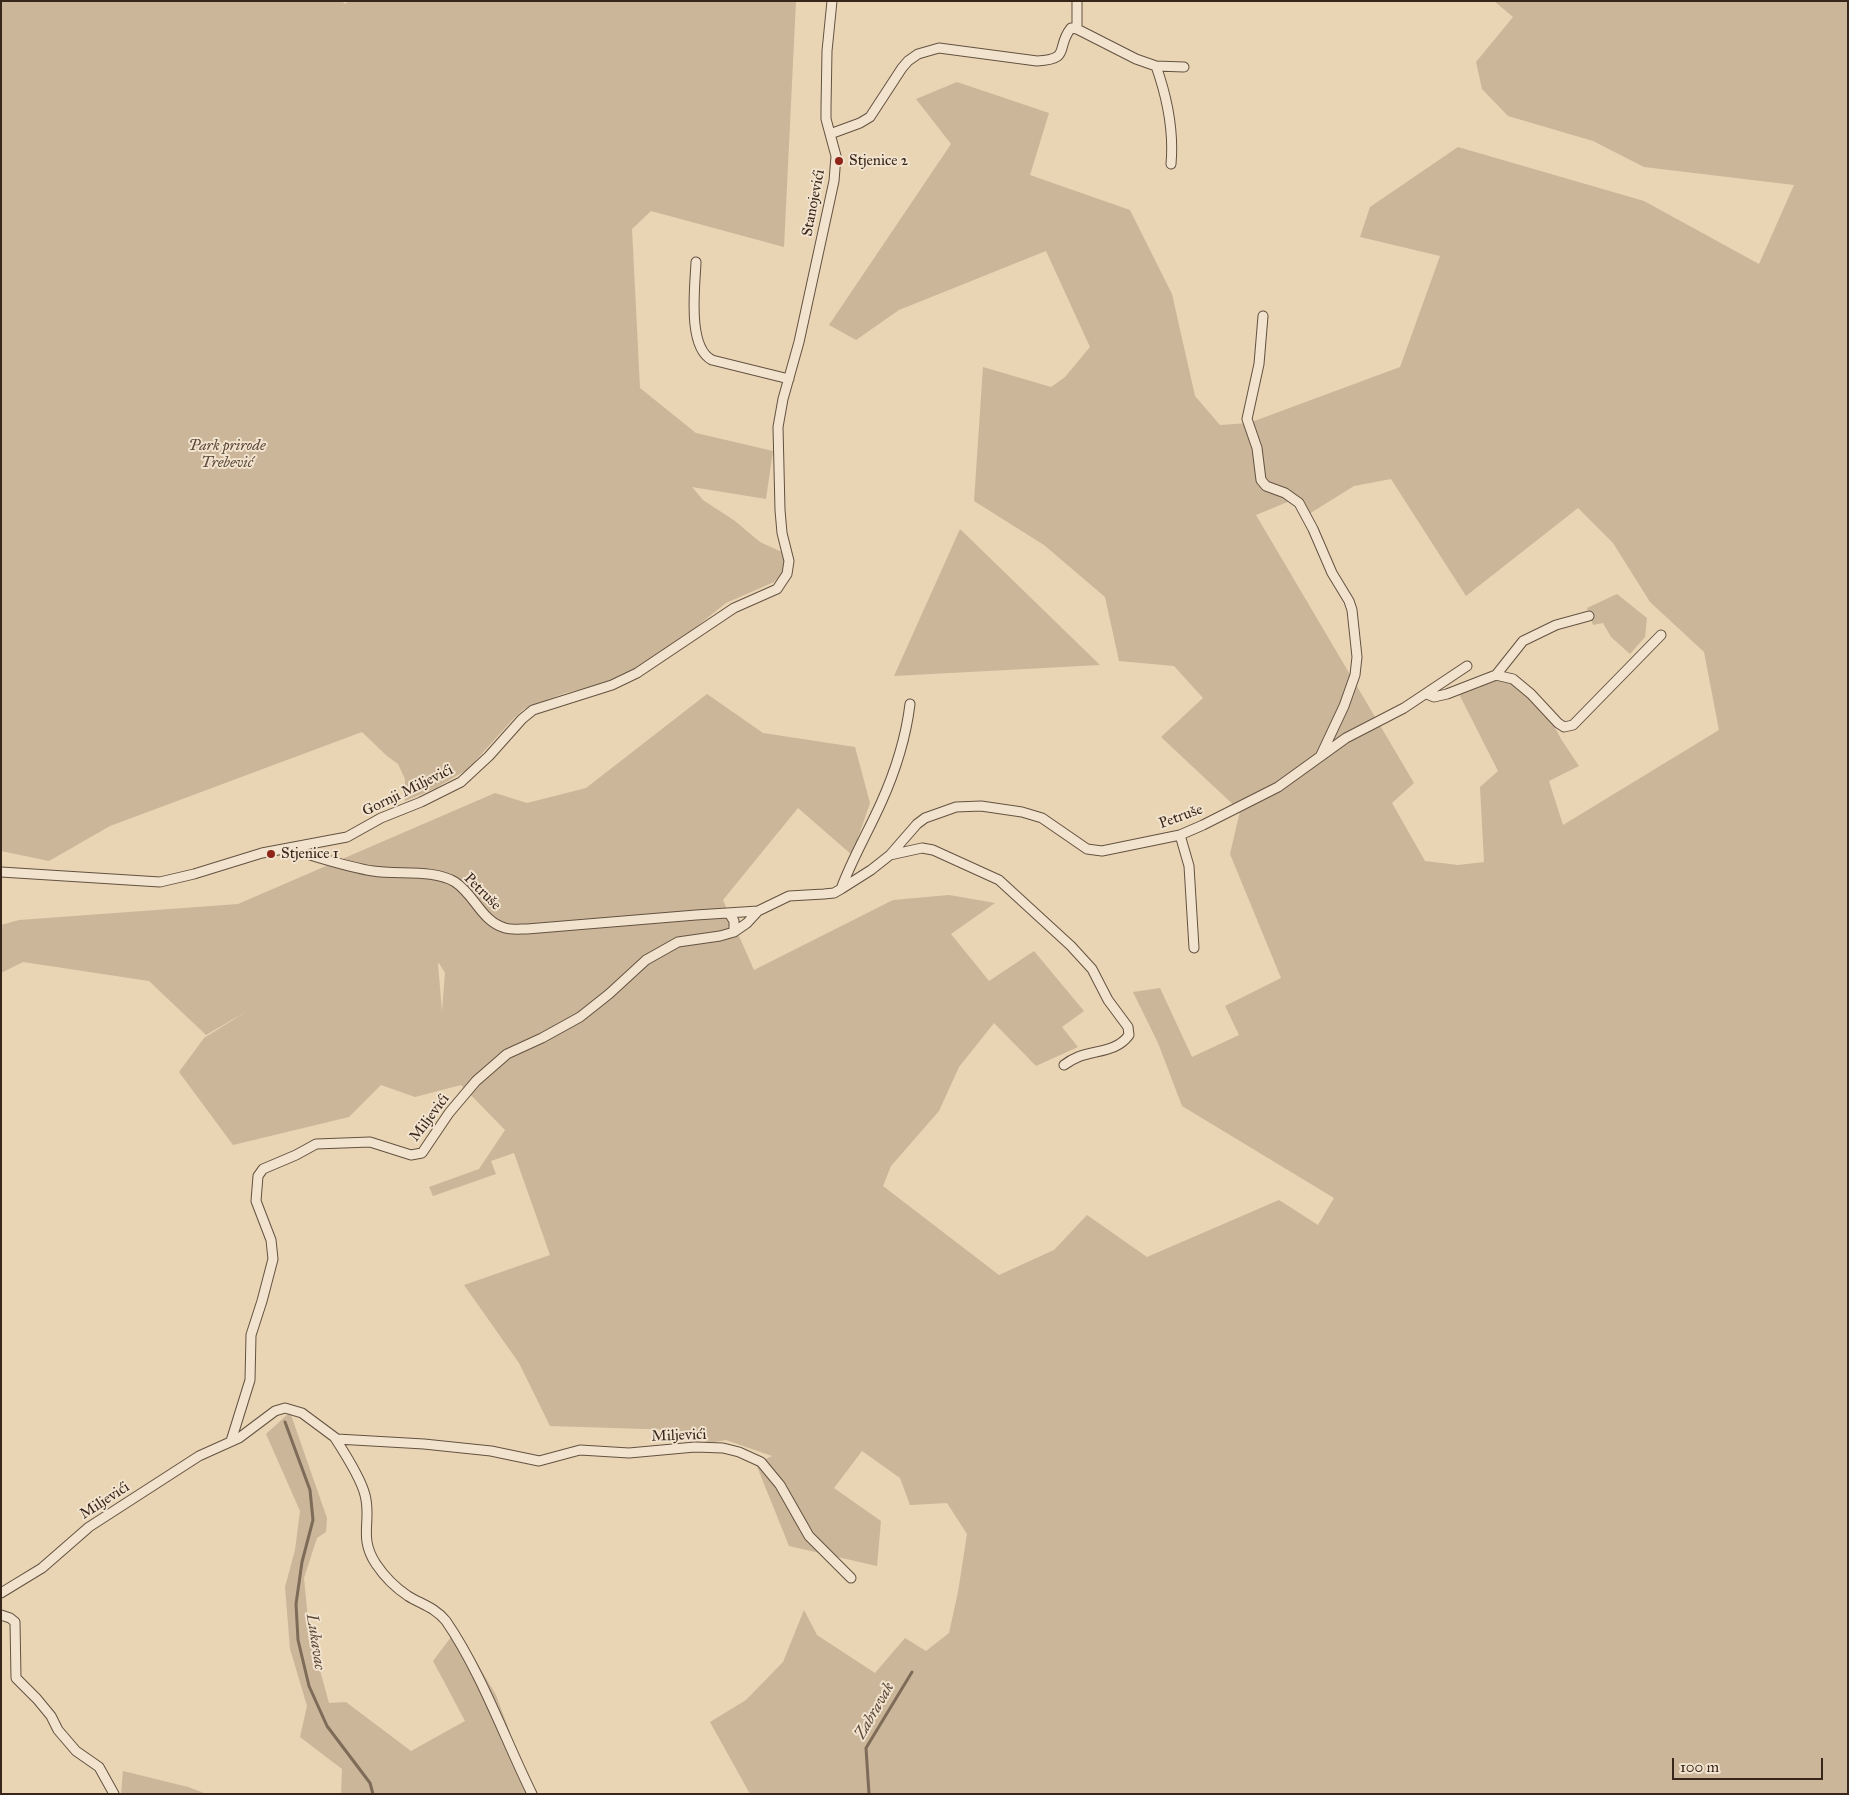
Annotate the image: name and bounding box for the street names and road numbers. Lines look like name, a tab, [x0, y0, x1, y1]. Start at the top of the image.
street label: Stanojevići	[799, 168, 829, 238]
street label: Gornji Miljevići	[360, 761, 456, 821]
street label: Petruše	[1157, 801, 1205, 833]
street label: Petruše	[460, 870, 504, 914]
street label: Miljevići	[406, 1091, 454, 1145]
street label: Miljevići	[651, 1426, 707, 1446]
street label: Miljevići	[77, 1478, 133, 1524]

